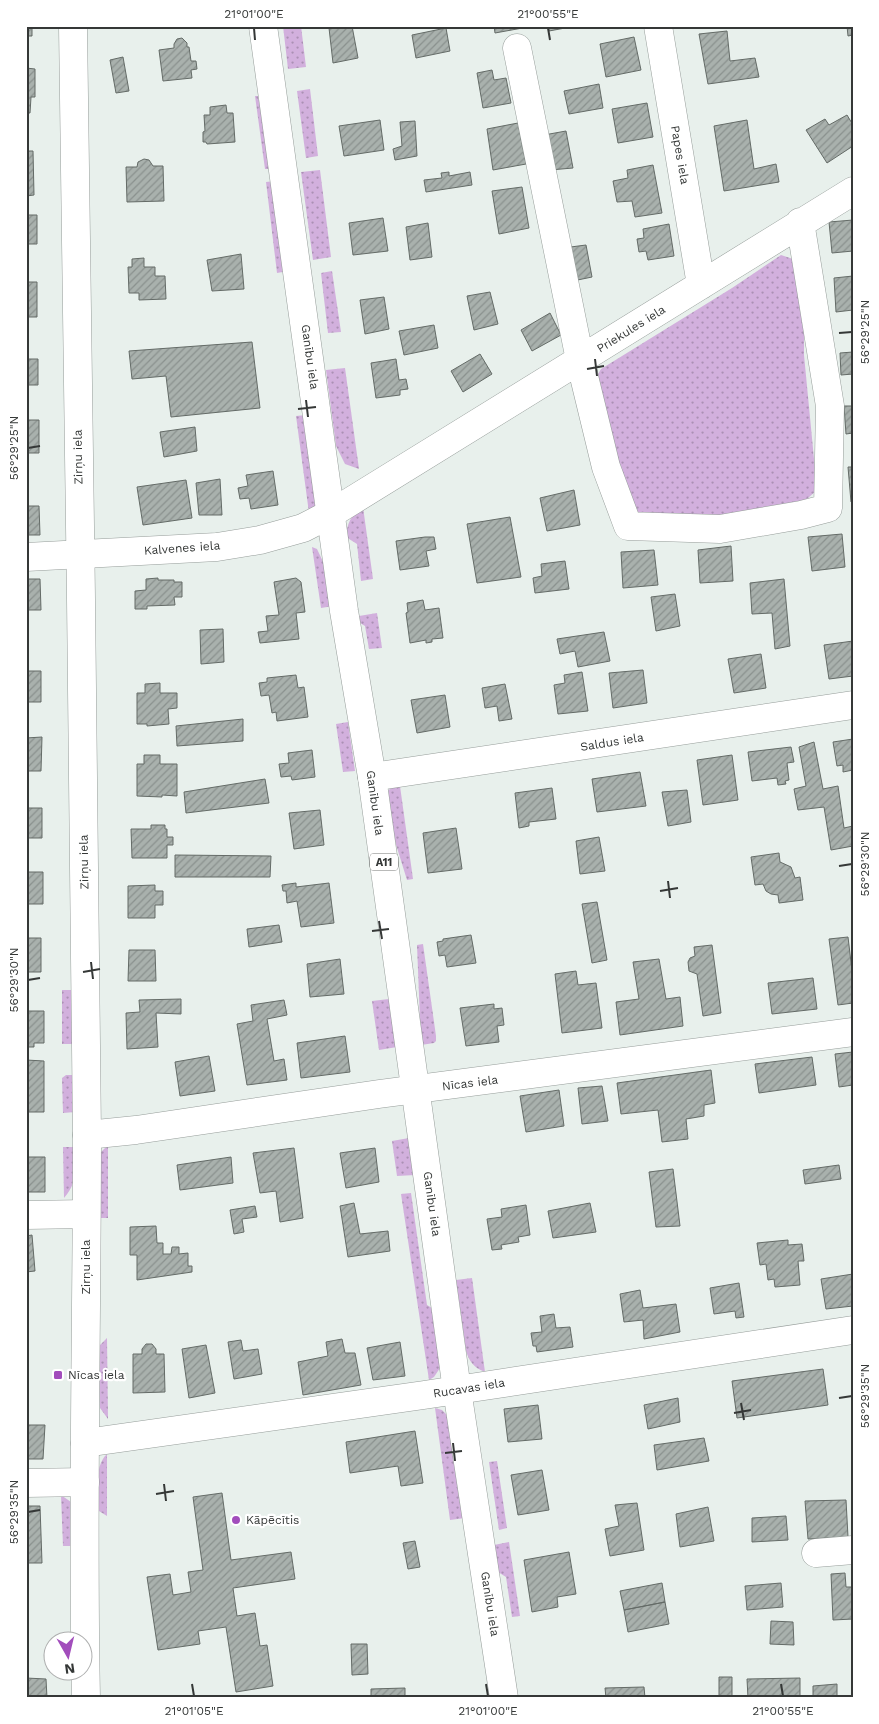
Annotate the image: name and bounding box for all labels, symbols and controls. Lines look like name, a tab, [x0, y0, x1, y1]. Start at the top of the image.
text: 21°01'00"E	[224, 7, 284, 21]
text: 21°00'55"E	[517, 7, 579, 21]
street label: Papes iela	[668, 124, 692, 186]
text: 56°29'25"N	[858, 300, 872, 364]
street label: Priekules iela	[594, 302, 668, 356]
street label: Ganību iela	[298, 323, 322, 391]
text: 56°29'25"N	[7, 416, 21, 480]
street label: Zirņu iela	[71, 429, 85, 485]
street label: Kalvenes iela	[143, 538, 221, 558]
street label: Saldus iela	[579, 730, 645, 754]
street label: Ganību iela	[363, 769, 387, 837]
text: 56°29'30"N	[858, 831, 872, 897]
street label: Zirņu iela	[77, 834, 91, 890]
road number: A11	[370, 854, 398, 870]
text: 56°29'30"N	[7, 947, 21, 1013]
street label: Nīcas iela	[441, 1073, 499, 1093]
street label: Ganību iela	[420, 1170, 444, 1238]
street label: Zirņu iela	[79, 1239, 93, 1295]
text: 56°29'35"N	[858, 1364, 872, 1428]
place label: Nīcas iela	[68, 1368, 125, 1382]
marker: Nīcas iela	[52, 1369, 64, 1381]
street label: Rucavas iela	[432, 1375, 506, 1401]
text: 56°29'35"N	[7, 1480, 21, 1544]
place label: Kāpēcītis	[246, 1513, 299, 1527]
marker: Kāpēcītis	[230, 1514, 242, 1526]
street label: Ganību iela	[478, 1570, 502, 1638]
north arrow	[42, 1632, 92, 1682]
text: N	[64, 1660, 76, 1678]
text: 21°01'05"E	[164, 1704, 224, 1718]
text: 21°01'00"E	[458, 1704, 518, 1718]
text: 21°00'55"E	[752, 1704, 814, 1718]

